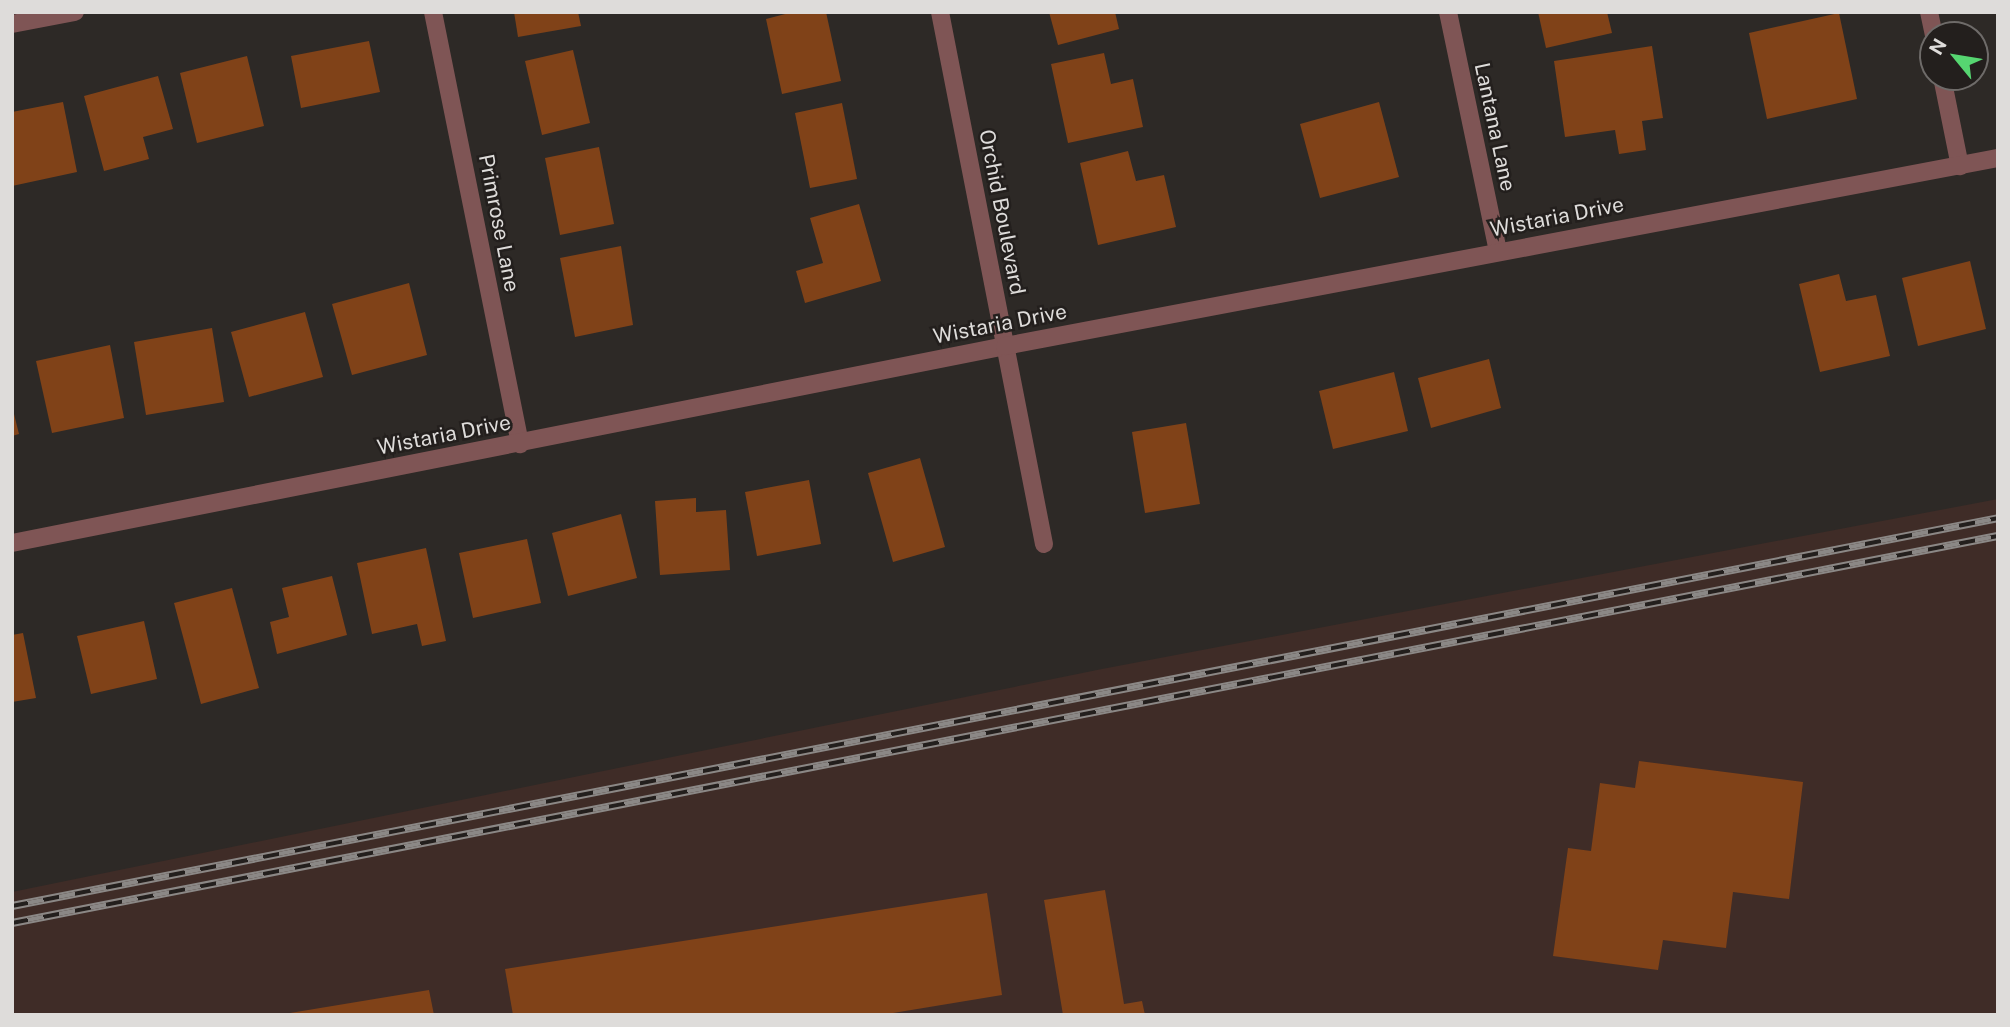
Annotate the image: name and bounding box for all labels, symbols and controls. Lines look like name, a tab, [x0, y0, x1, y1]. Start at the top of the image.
north arrow	[1919, 21, 1989, 91]
text: N	[1924, 35, 1951, 58]
street label: Lantana Lane	[1469, 60, 1521, 194]
street label: Orchid Boulevard	[974, 127, 1030, 297]
street label: Primrose Lane	[473, 152, 525, 294]
street label: Wistaria Drive	[1488, 192, 1626, 242]
street label: Wistaria Drive	[931, 299, 1069, 349]
street label: Wistaria Drive	[375, 410, 513, 460]

